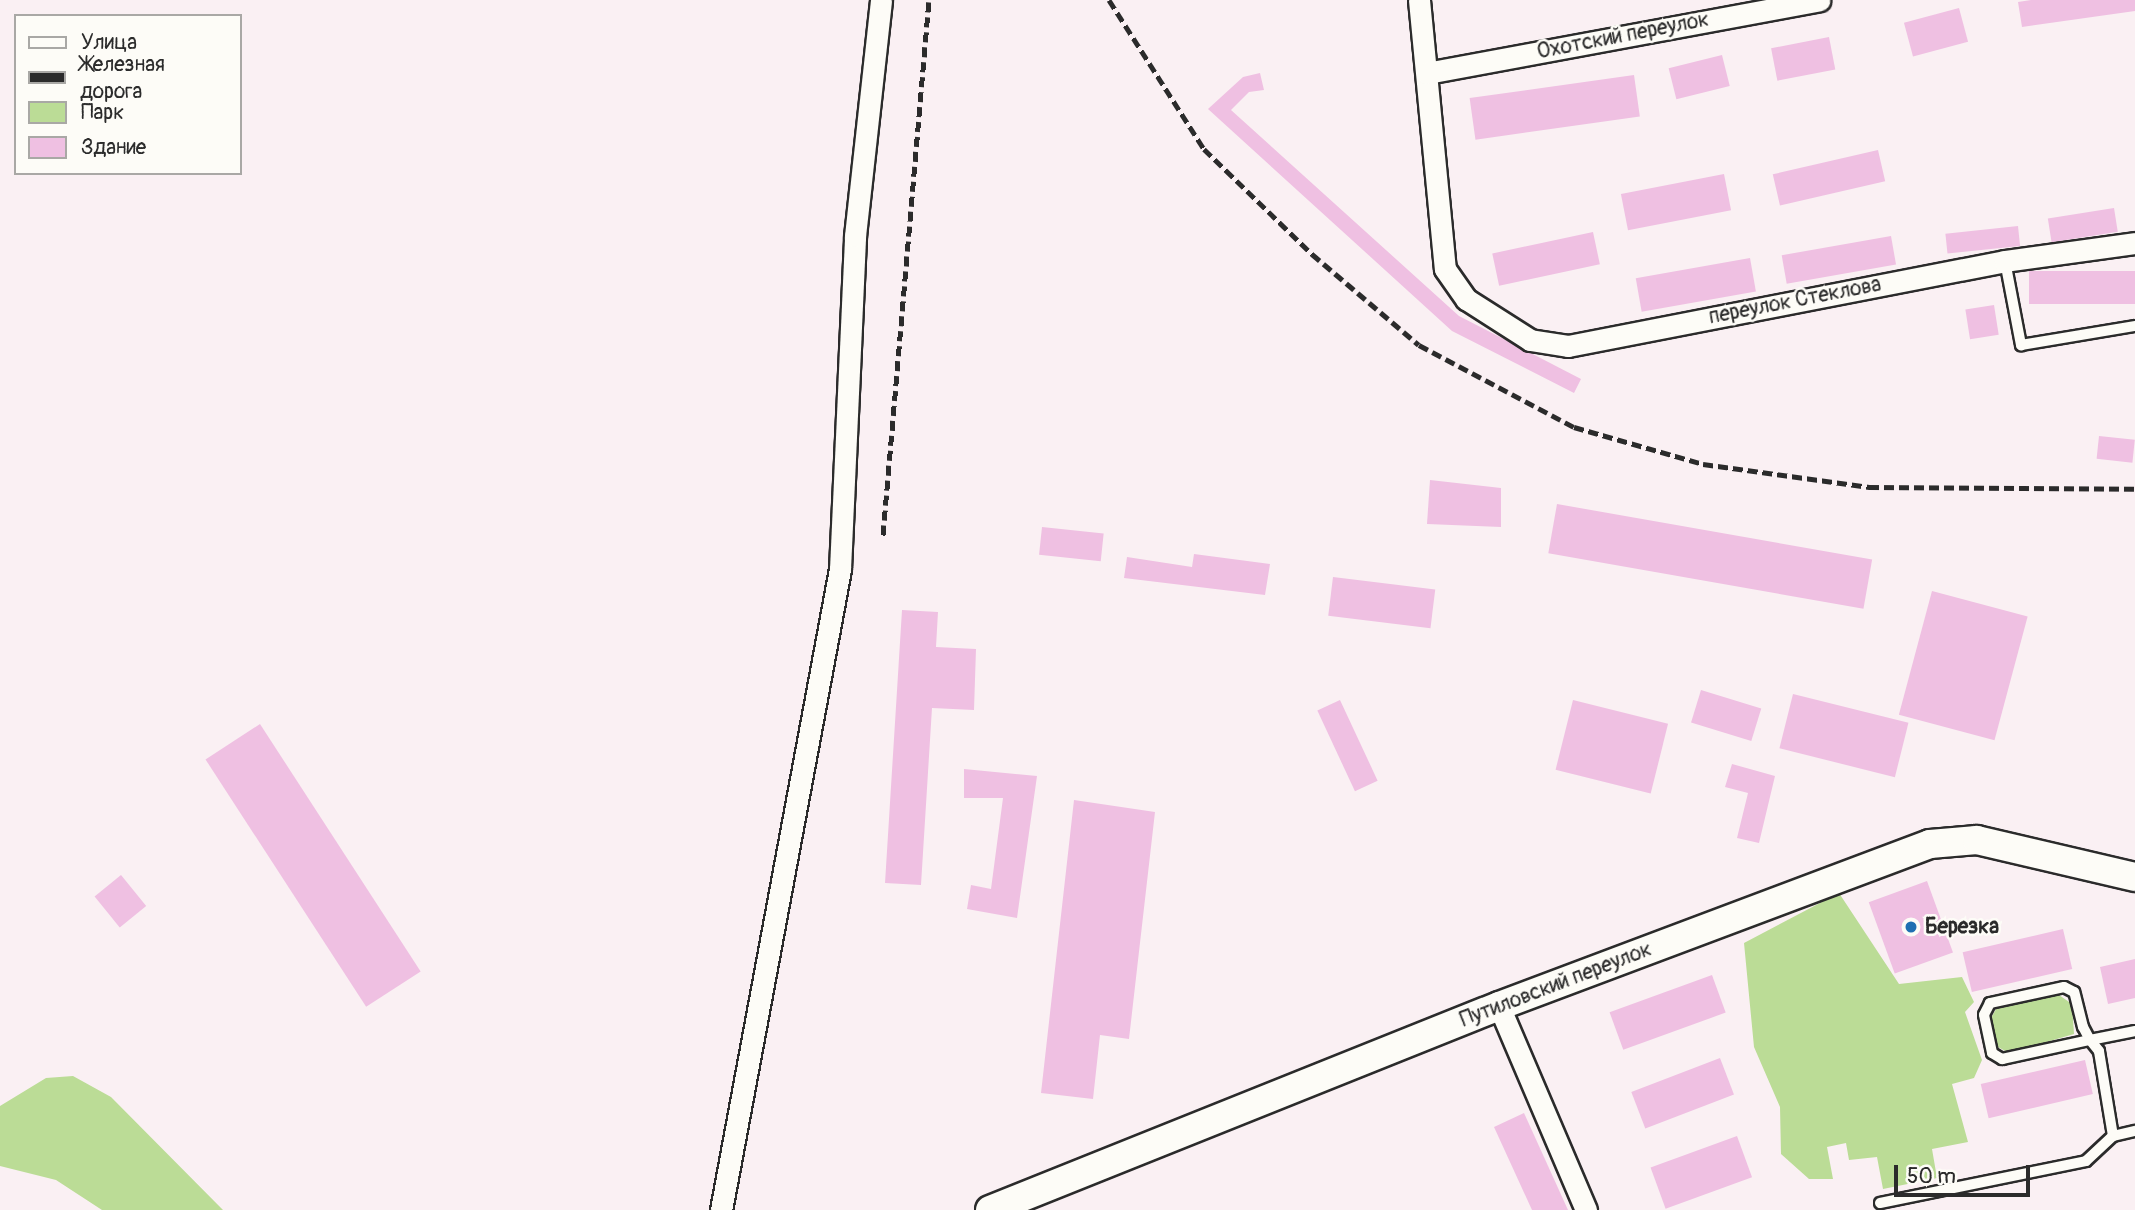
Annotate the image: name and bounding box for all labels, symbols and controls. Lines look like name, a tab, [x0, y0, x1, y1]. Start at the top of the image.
street label: Охотский переулок	[1535, 7, 1711, 65]
legend	[14, 14, 242, 175]
text: Улица	[81, 29, 137, 56]
text: Железная дорога	[80, 51, 165, 105]
text: Парк	[81, 99, 124, 126]
text: Здание	[81, 134, 146, 161]
street label: переулок Стеклова	[1707, 272, 1883, 330]
place label: Березка	[1925, 914, 1999, 940]
marker: Березка	[1903, 919, 1919, 935]
street label: Путиловский переулок	[1457, 937, 1655, 1033]
scale bar	[1897, 1150, 2034, 1194]
text: 50 m	[1907, 1163, 1956, 1190]

